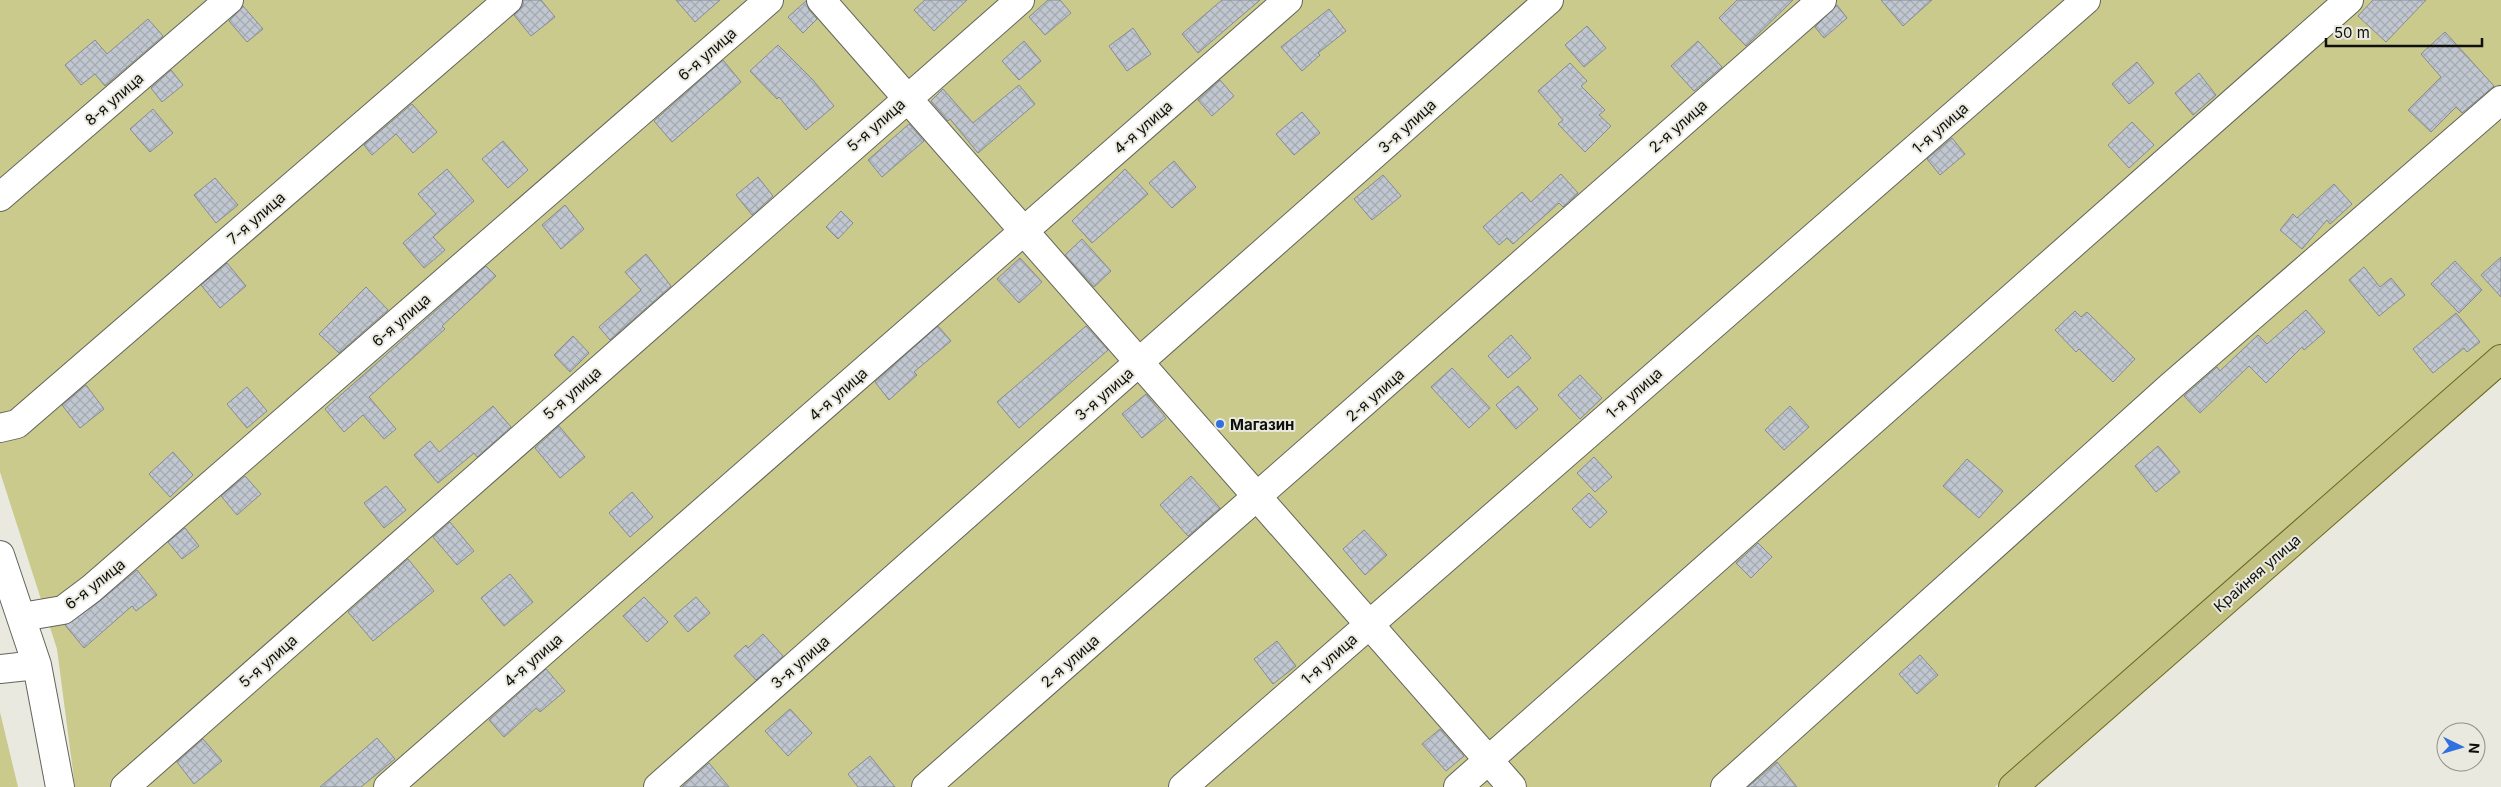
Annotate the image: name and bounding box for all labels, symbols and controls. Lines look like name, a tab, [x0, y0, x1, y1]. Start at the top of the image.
scale bar	[2326, 15, 2482, 47]
street label: 6-я улица	[674, 23, 740, 85]
text: 50 m	[2334, 23, 2370, 42]
street label: 8-я улица	[81, 68, 147, 130]
street label: 5-я улица	[843, 94, 909, 156]
street label: 3-я улица	[1374, 95, 1440, 157]
street label: 2-я улица	[1645, 95, 1711, 157]
street label: 4-я улица	[1110, 96, 1176, 158]
street label: 1-я улица	[1908, 98, 1972, 158]
street label: 7-я улица	[223, 188, 289, 248]
street label: 6-я улица	[368, 289, 434, 351]
street label: 5-я улица	[539, 362, 605, 424]
street label: 4-я улица	[805, 363, 871, 425]
street label: 3-я улица	[1071, 363, 1137, 425]
street label: 1-я улица	[1602, 363, 1666, 423]
street label: 2-я улица	[1342, 364, 1408, 426]
place label: Магазин	[1230, 415, 1294, 434]
marker: Магазин	[1214, 418, 1226, 430]
street label: Крайняя улица	[2210, 530, 2304, 616]
street label: 6-я улица	[61, 555, 129, 613]
street label: 4-я улица	[500, 629, 566, 691]
street label: 1-я улица	[1297, 629, 1361, 689]
street label: 5-я улица	[235, 630, 301, 692]
street label: 2-я улица	[1037, 630, 1103, 692]
street label: 3-я улица	[767, 631, 833, 693]
north arrow	[2436, 722, 2486, 772]
text: N	[2466, 742, 2483, 754]

